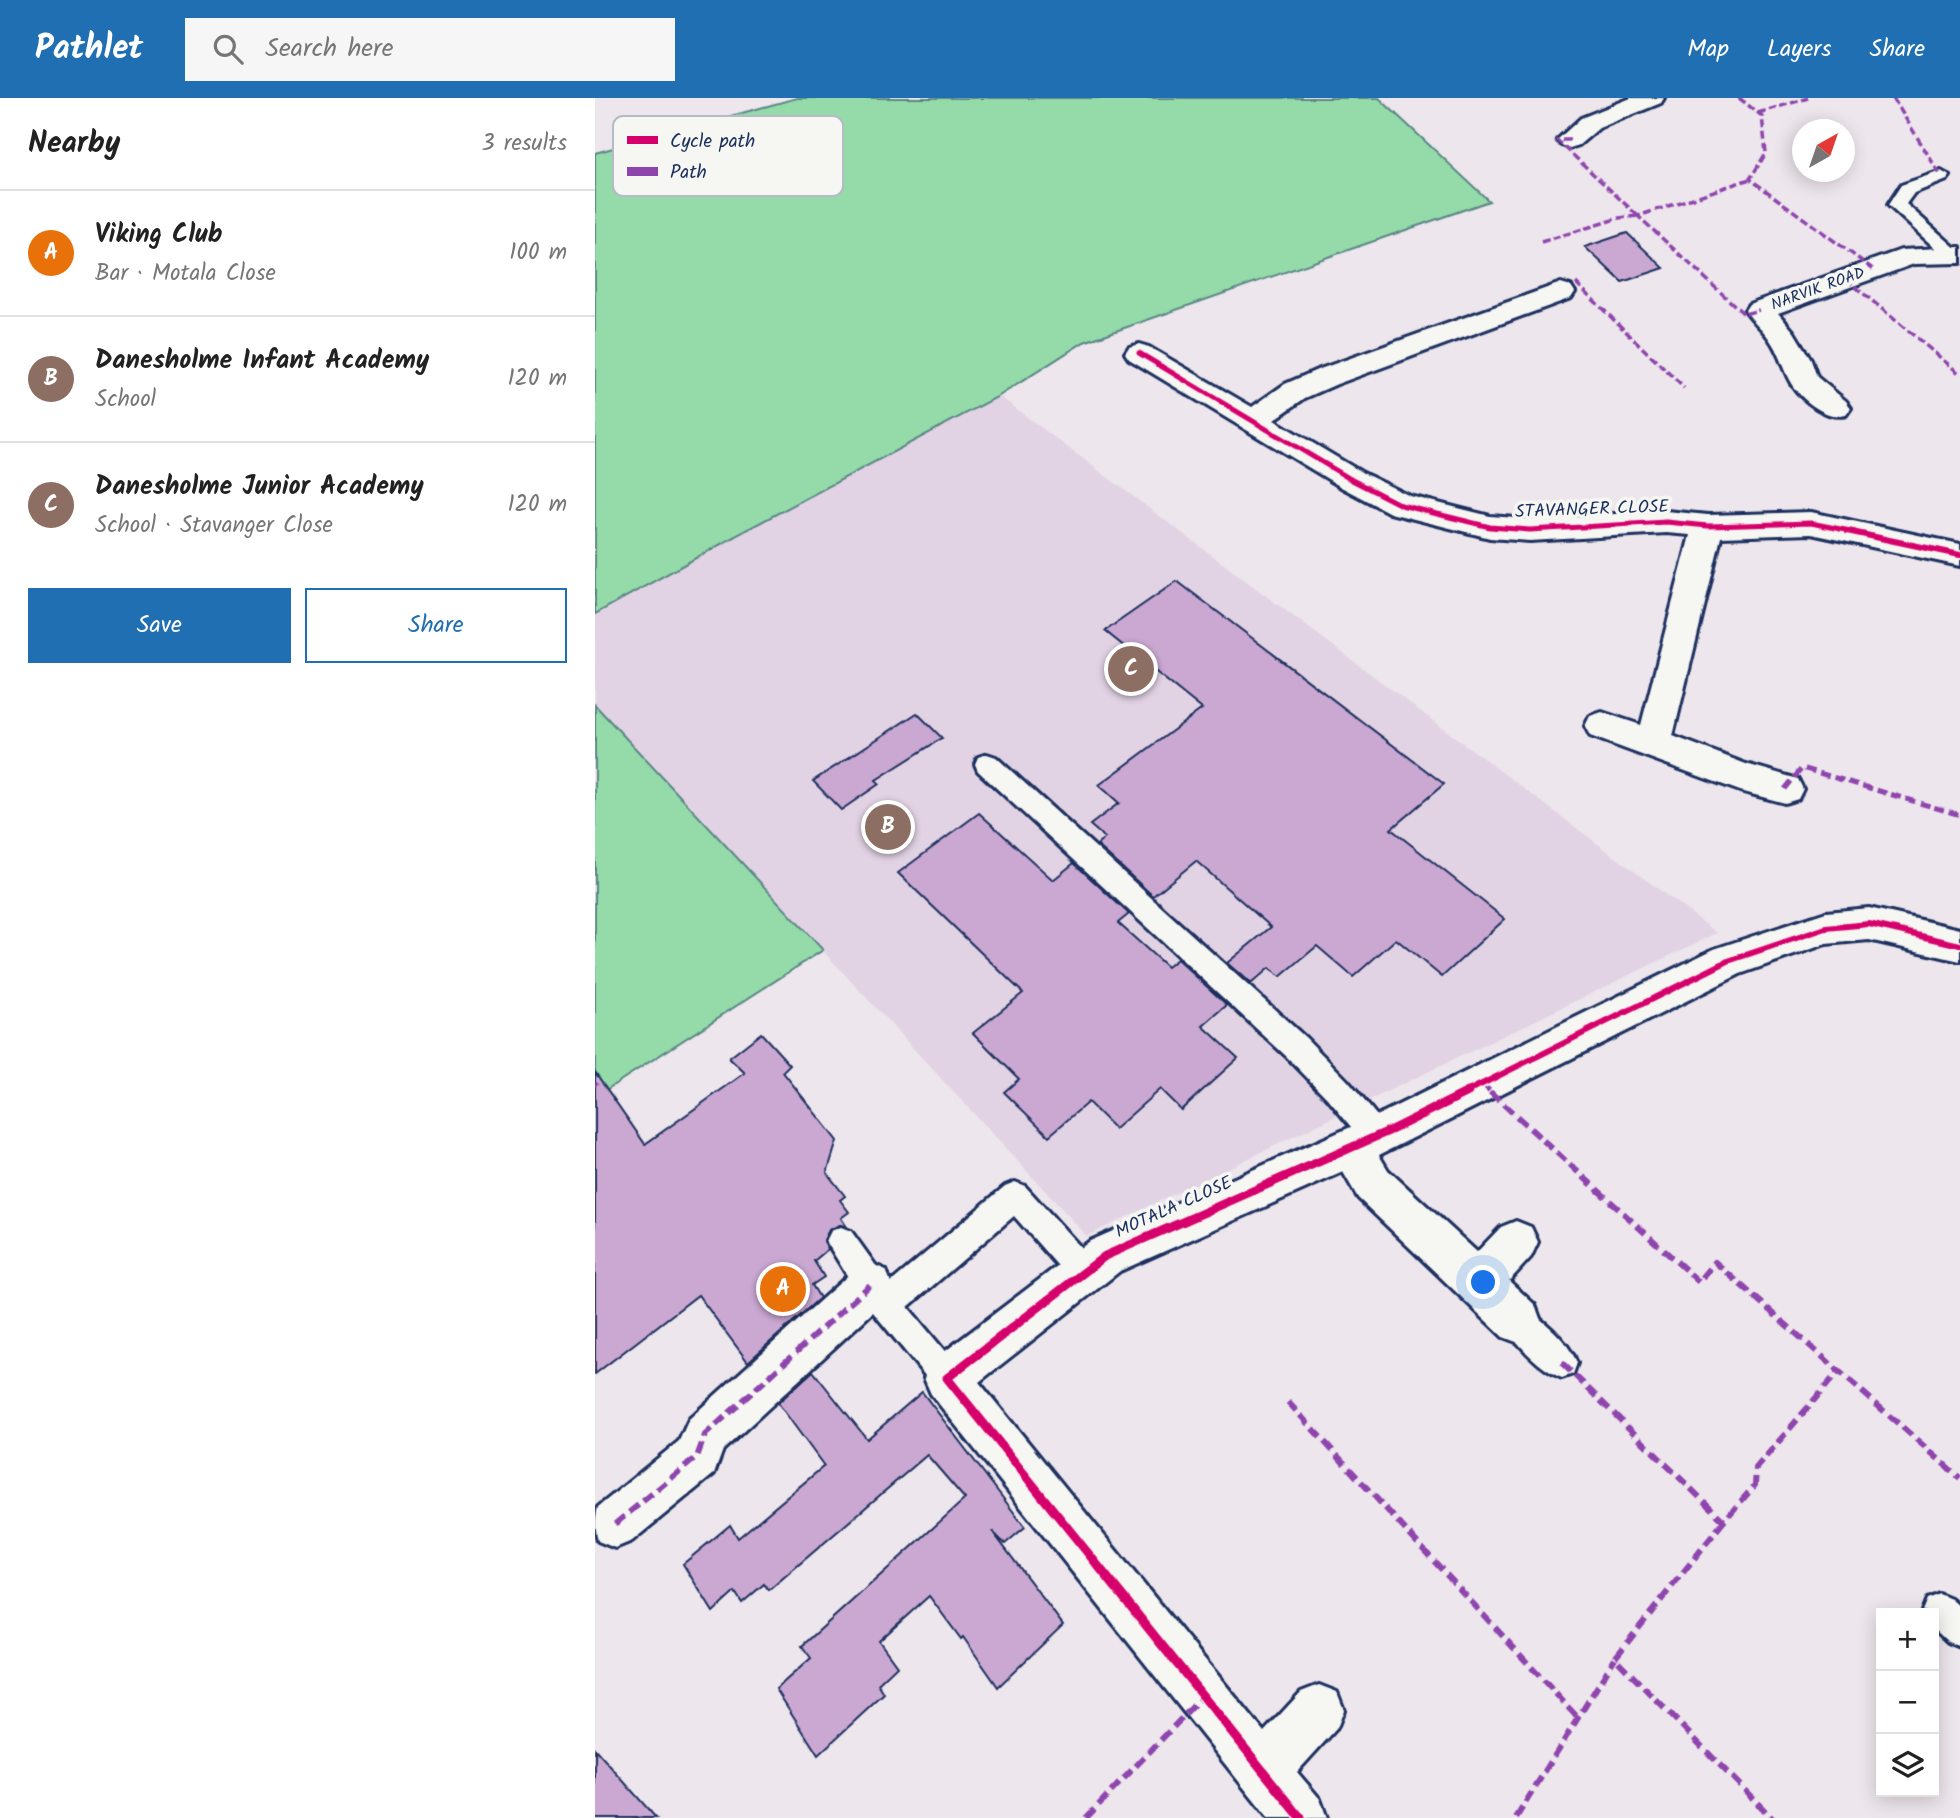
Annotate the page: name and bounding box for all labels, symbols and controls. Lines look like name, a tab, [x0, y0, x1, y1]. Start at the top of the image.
search box	[185, 18, 675, 81]
text: Pathlet	[35, 23, 143, 76]
text: Search here	[265, 28, 393, 70]
icon: search	[209, 30, 247, 68]
text: Map	[1687, 30, 1729, 69]
text: Layers	[1767, 30, 1831, 69]
text: Share	[1869, 30, 1925, 69]
legend	[613, 116, 843, 196]
north arrow	[1792, 119, 1855, 182]
text: Nearby	[28, 120, 120, 168]
text: 3 results	[481, 126, 567, 162]
text: Cycle path	[670, 127, 755, 157]
text: Path	[670, 158, 707, 188]
text: Viking Club	[95, 214, 222, 256]
text: A	[44, 235, 58, 271]
text: 100 m	[509, 235, 567, 271]
text: Bar · Motala Close	[95, 256, 276, 292]
street label: NARVIK ROAD	[1767, 260, 1869, 318]
text: Danesholme Infant Academy	[95, 340, 429, 382]
text: B	[44, 361, 58, 397]
text: 120 m	[507, 361, 567, 397]
text: School	[95, 382, 156, 418]
text: Danesholme Junior Academy	[95, 466, 424, 508]
text: C	[44, 487, 58, 523]
text: 120 m	[507, 487, 567, 523]
street label: STAVANGER CLOSE	[1515, 493, 1670, 527]
text: School · Stavanger Close	[95, 508, 333, 544]
button: Save	[28, 588, 291, 663]
button: Share	[305, 588, 567, 663]
pin: C	[1108, 643, 1154, 695]
pin: B	[865, 801, 911, 853]
street label: MOTALA CLOSE	[1111, 1169, 1238, 1247]
pin: A	[760, 1263, 806, 1315]
your location	[1466, 1265, 1500, 1299]
map controls	[1876, 1608, 1939, 1797]
button: +	[1876, 1608, 1939, 1671]
button: −	[1876, 1671, 1939, 1734]
button: layers	[1876, 1734, 1939, 1797]

